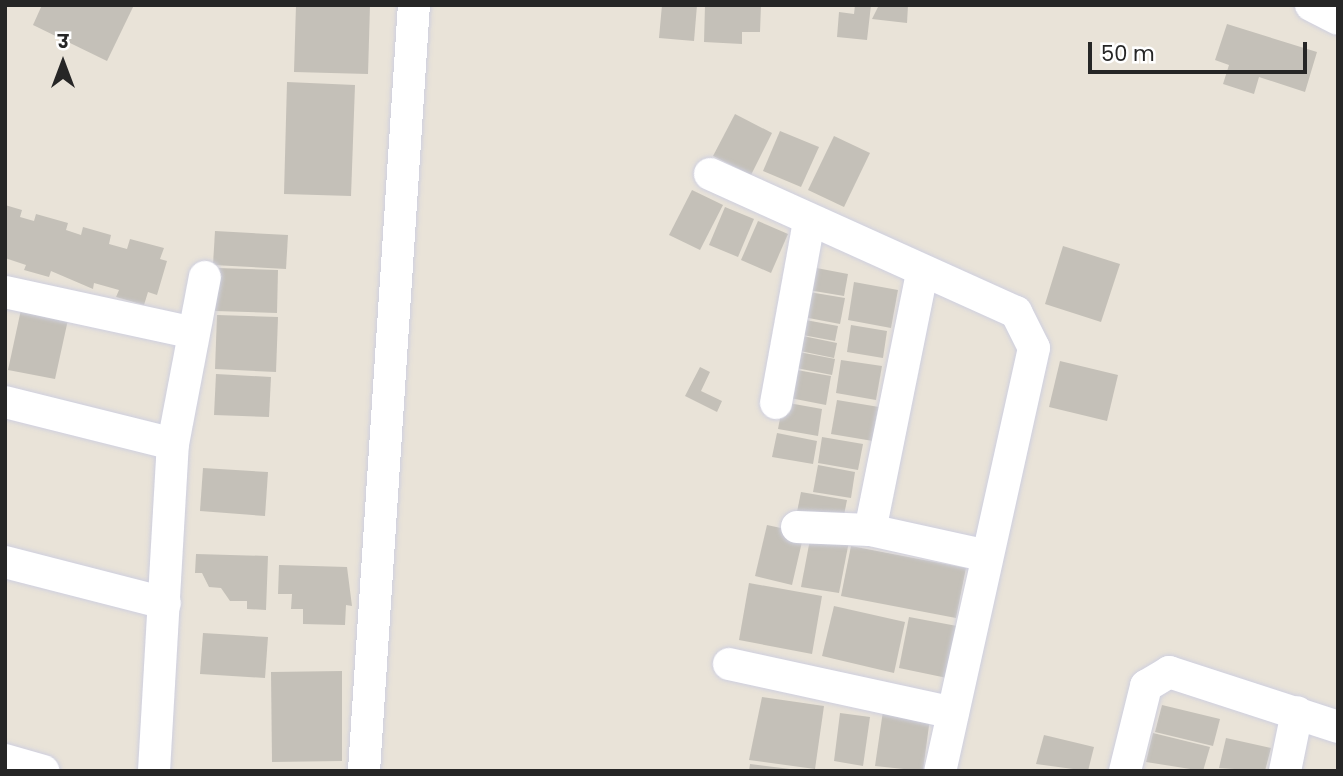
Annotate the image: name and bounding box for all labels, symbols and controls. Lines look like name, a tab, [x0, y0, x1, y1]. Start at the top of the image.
north arrow	[28, 28, 98, 98]
text: उ	[58, 28, 68, 55]
scale bar	[1091, 28, 1310, 72]
text: 50 m	[1101, 39, 1155, 68]

